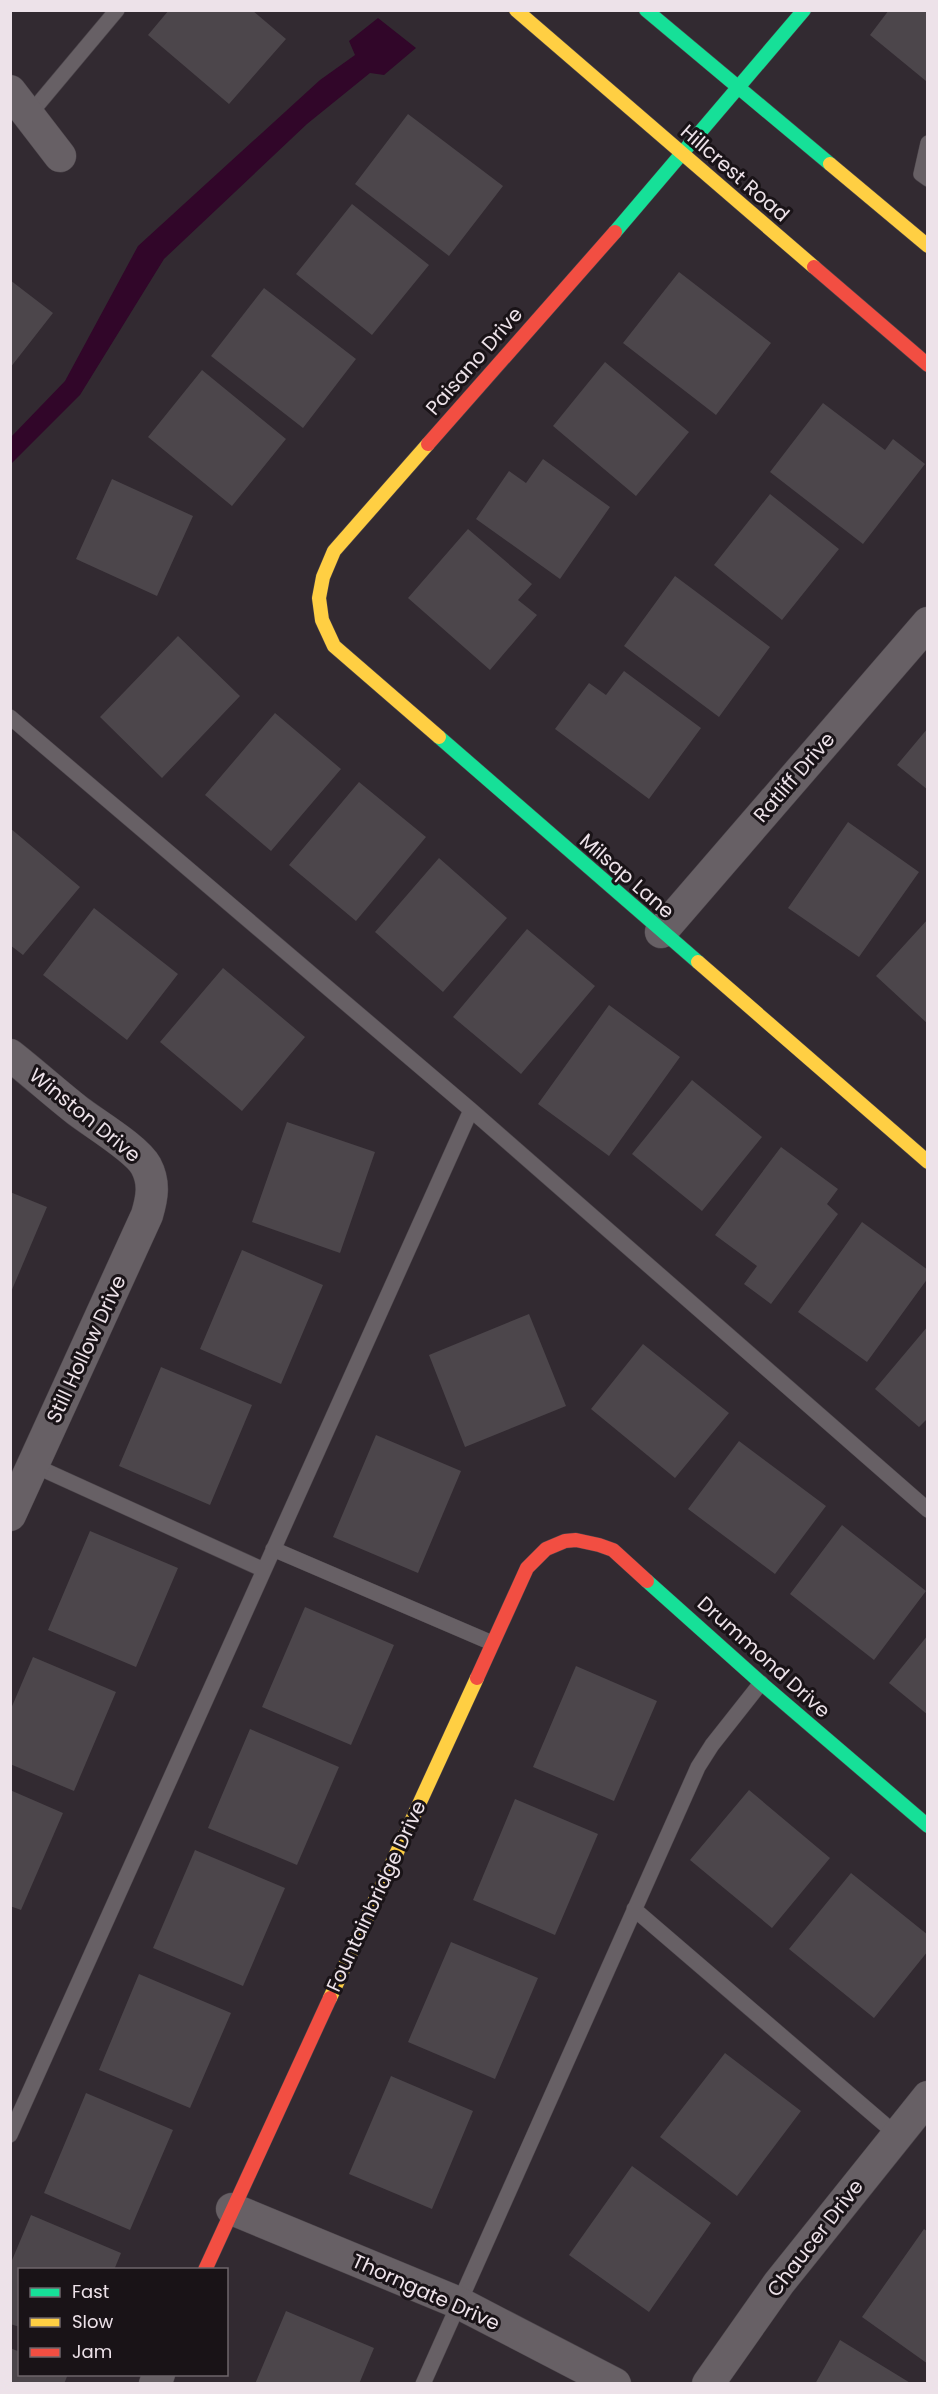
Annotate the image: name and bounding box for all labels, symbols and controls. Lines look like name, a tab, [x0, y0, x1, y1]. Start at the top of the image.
street label: Hillcrest Road	[675, 118, 795, 228]
street label: Paisano Drive	[419, 301, 529, 421]
street label: Ratliff Drive	[747, 726, 841, 828]
street label: Milsap Lane	[574, 827, 680, 925]
street label: Winston Drive	[23, 1061, 147, 1169]
street label: Still Hollow Drive	[39, 1270, 133, 1428]
street label: Drummond Drive	[691, 1590, 837, 1724]
street label: Fountainbridge Drive	[319, 1796, 433, 1996]
street label: Chaucer Drive	[760, 2173, 870, 2303]
street label: Thorngate Drive	[348, 2247, 504, 2337]
legend	[18, 2268, 228, 2376]
text: Fast	[72, 2279, 109, 2304]
text: Slow	[72, 2309, 114, 2334]
text: Jam	[72, 2339, 112, 2364]

